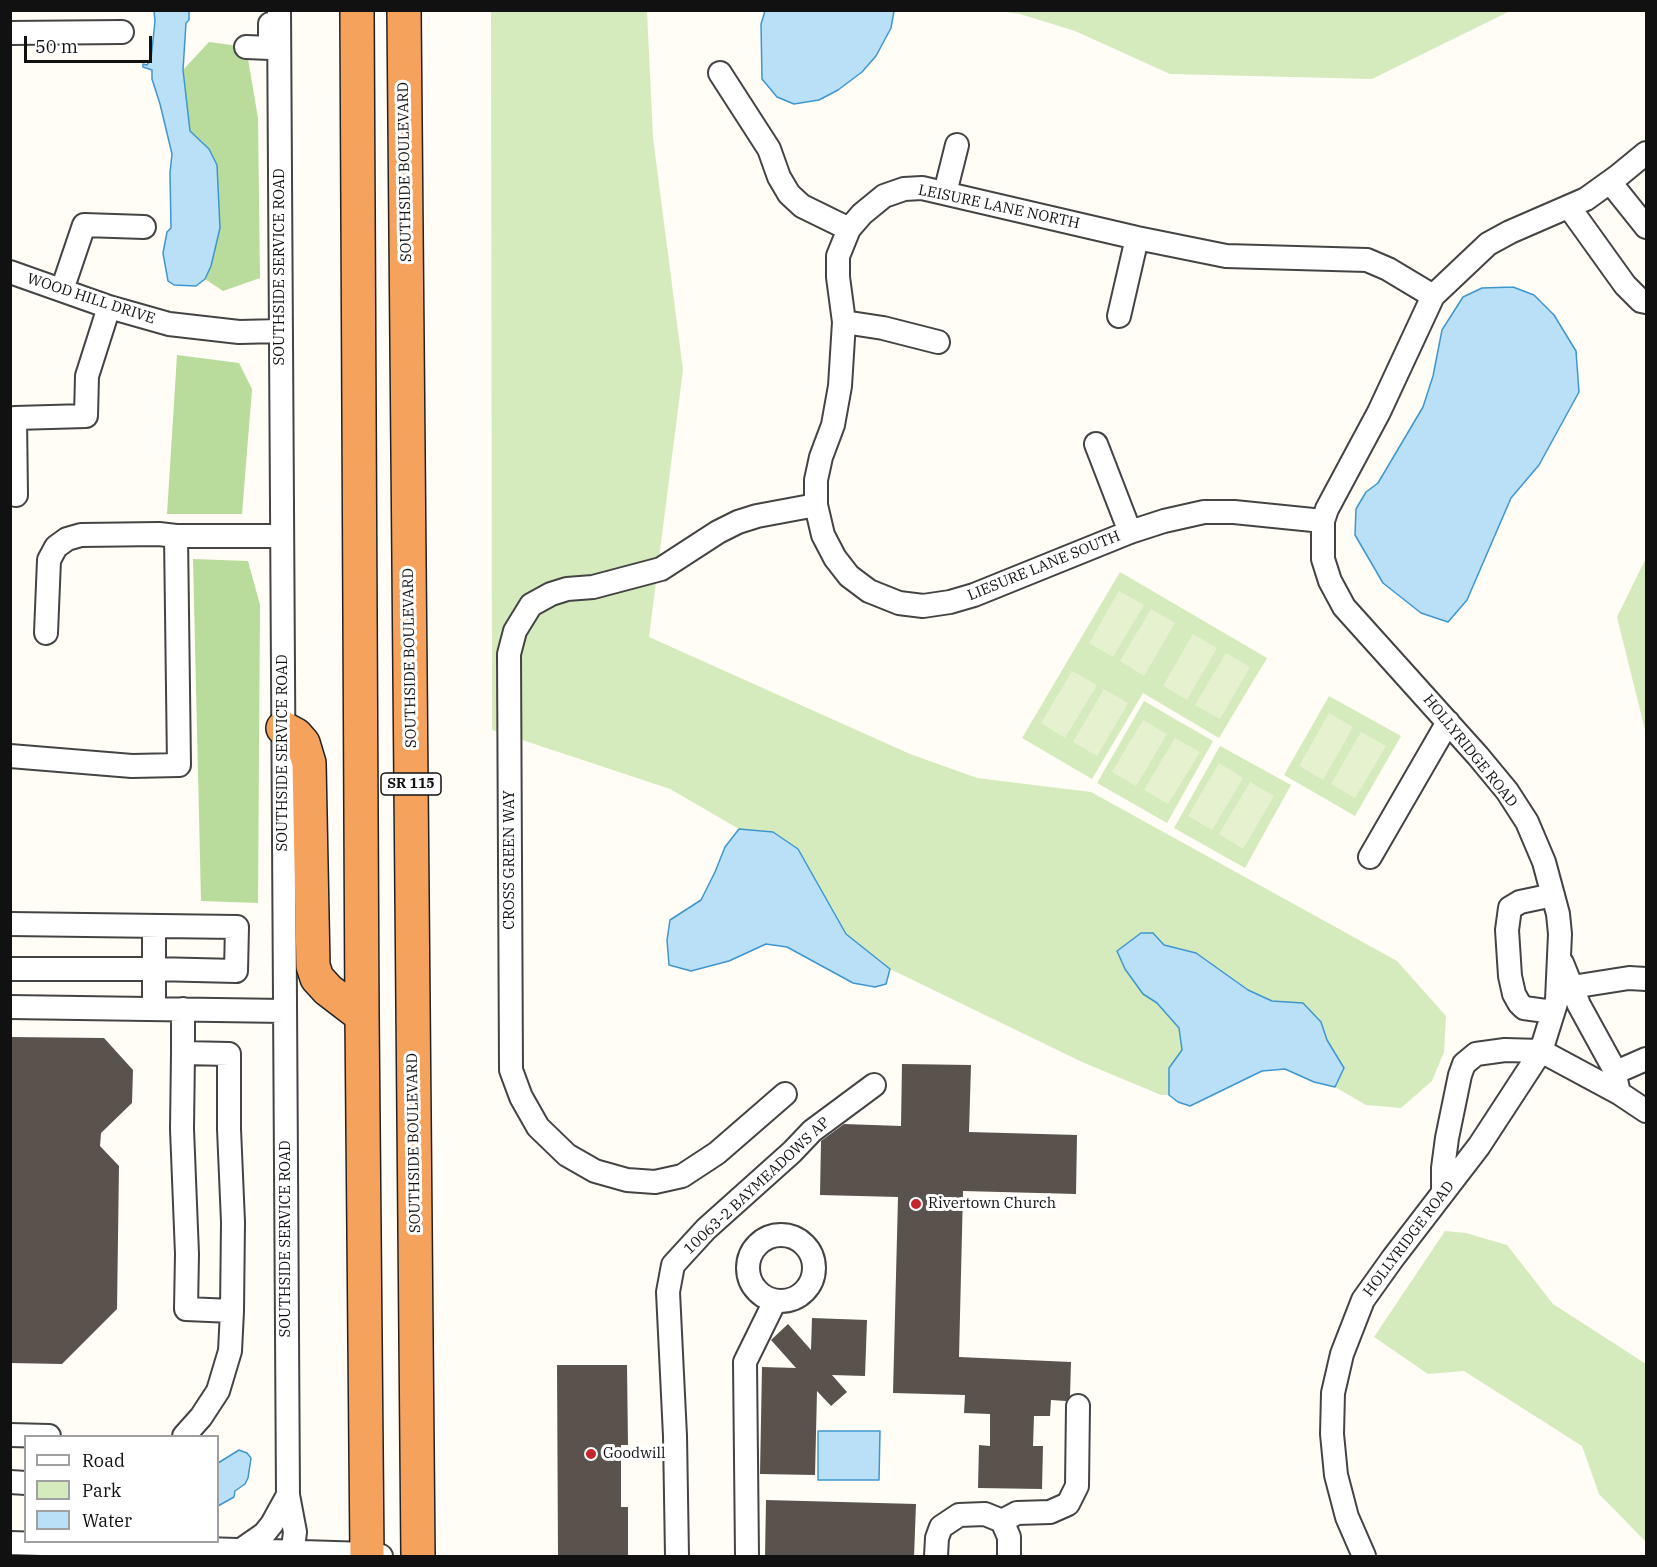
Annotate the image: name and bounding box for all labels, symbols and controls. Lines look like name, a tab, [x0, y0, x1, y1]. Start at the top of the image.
scale bar	[27, 24, 154, 62]
text: 50 m	[35, 35, 78, 58]
street label: SOUTHSIDE BOULEVARD	[394, 82, 416, 262]
street label: SOUTHSIDE SERVICE ROAD	[271, 168, 289, 366]
street label: LEISURE LANE NORTH	[917, 181, 1081, 233]
street label: WOOD HILL DRIVE	[25, 270, 157, 328]
street label: LIESURE LANE SOUTH	[965, 527, 1123, 605]
street label: SOUTHSIDE BOULEVARD	[399, 568, 421, 748]
street label: SOUTHSIDE SERVICE ROAD	[274, 654, 292, 852]
street label: HOLLYRIDGE ROAD	[1419, 691, 1521, 811]
road number: SR 115	[381, 773, 441, 795]
street label: CROSS GREEN WAY	[501, 790, 519, 930]
street label: SOUTHSIDE BOULEVARD	[403, 1053, 425, 1233]
street label: 10063-2 BAYMEADOWS AP	[680, 1114, 834, 1258]
street label: SOUTHSIDE SERVICE ROAD	[277, 1140, 295, 1338]
street label: HOLLYRIDGE ROAD	[1360, 1178, 1458, 1300]
place label: Rivertown Church	[928, 1195, 1056, 1213]
marker: Rivertown Church	[909, 1197, 923, 1211]
legend	[24, 1435, 219, 1543]
place label: Goodwill	[603, 1445, 666, 1463]
marker: Goodwill	[584, 1447, 598, 1461]
text: Road	[82, 1449, 125, 1472]
text: Park	[82, 1479, 121, 1502]
text: Water	[82, 1509, 132, 1532]

